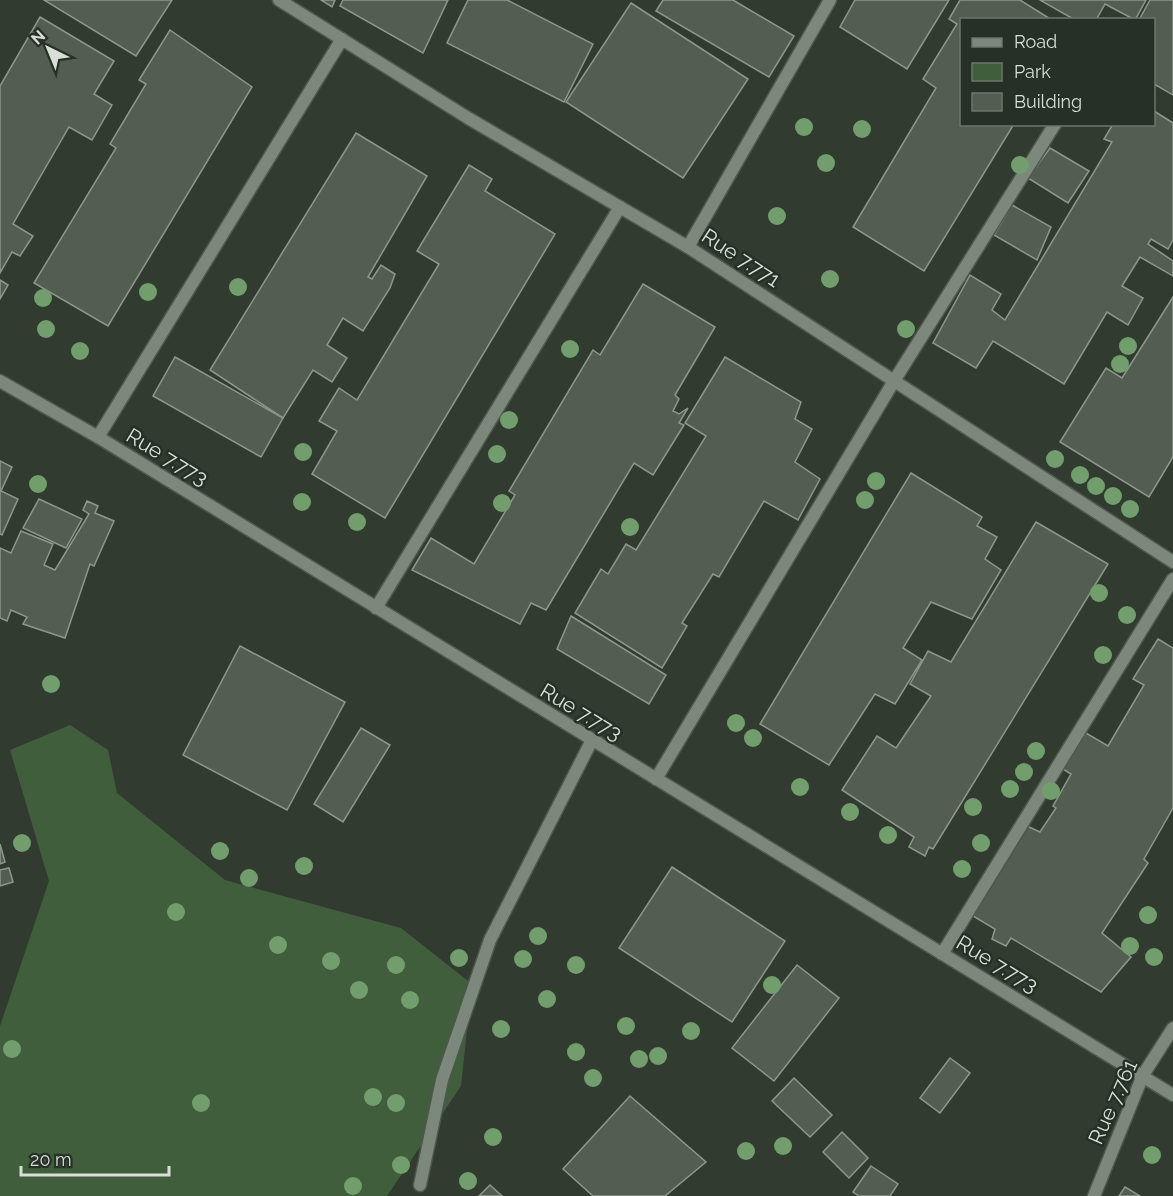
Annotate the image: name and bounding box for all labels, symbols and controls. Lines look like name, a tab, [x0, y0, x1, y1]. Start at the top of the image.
north arrow	[18, 18, 78, 78]
legend	[960, 18, 1155, 126]
text: N	[27, 26, 49, 49]
text: Road	[1014, 31, 1057, 52]
text: Park	[1014, 61, 1051, 82]
text: Building	[1014, 91, 1082, 112]
street label: Rue 7.771	[697, 223, 785, 292]
street label: Rue 7.773	[122, 422, 213, 491]
street label: Rue 7.773	[536, 677, 627, 746]
street label: Rue 7.773	[952, 929, 1043, 998]
street label: Rue 7.761	[1083, 1056, 1142, 1148]
scale bar	[21, 1139, 170, 1177]
text: 20 m	[30, 1149, 72, 1170]

